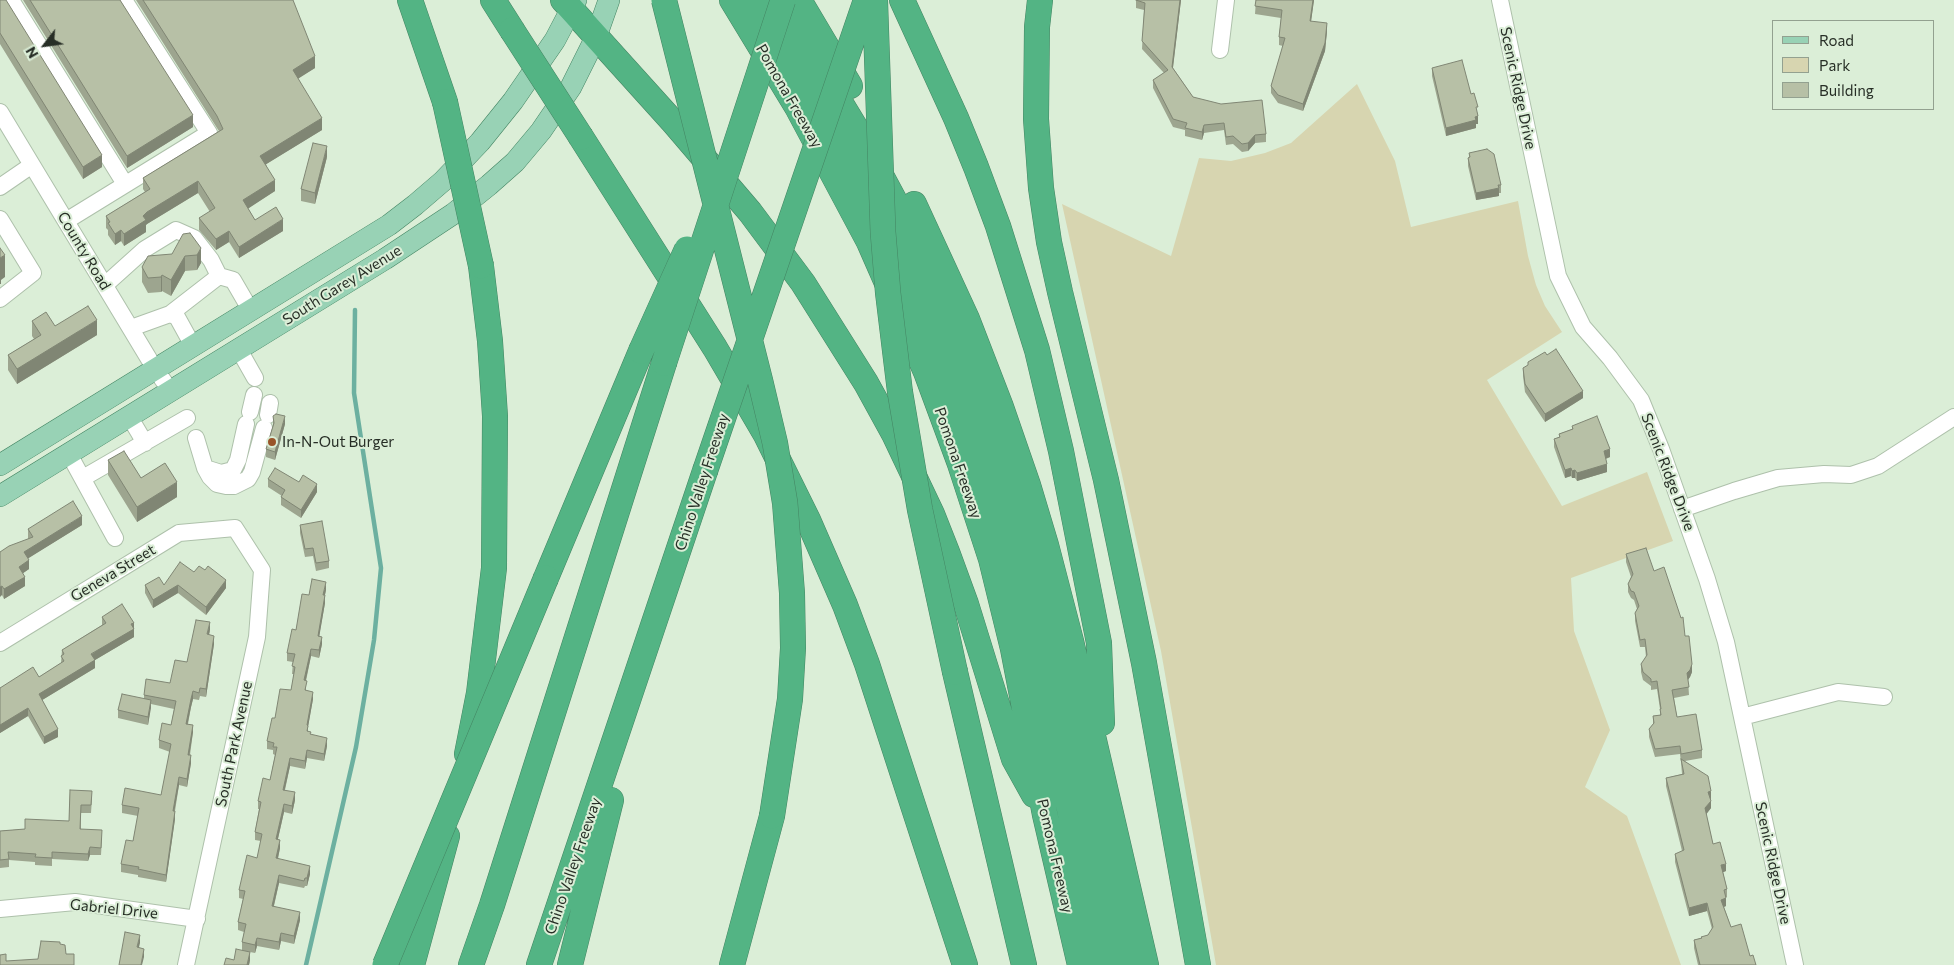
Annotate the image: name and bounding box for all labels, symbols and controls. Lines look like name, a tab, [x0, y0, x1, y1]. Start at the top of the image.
north arrow	[20, 20, 70, 70]
legend	[1772, 20, 1934, 110]
street label: Scenic Ridge Drive	[1496, 25, 1540, 151]
text: Road	[1819, 31, 1854, 49]
street label: Pomona Freeway	[752, 41, 826, 151]
text: N	[22, 44, 42, 62]
text: Park	[1819, 56, 1850, 74]
text: Building	[1819, 81, 1874, 99]
street label: County Road	[54, 209, 114, 293]
street label: South Garey Avenue	[279, 241, 405, 329]
street label: Pomona Freeway	[931, 405, 985, 521]
street label: Chino Valley Freeway	[671, 411, 733, 553]
street label: Scenic Ridge Drive	[1637, 411, 1699, 533]
place label: In-N-Out Burger	[282, 433, 394, 451]
marker: In-N-Out Burger	[266, 436, 278, 448]
street label: Geneva Street	[67, 541, 159, 605]
street label: South Park Avenue	[212, 680, 256, 808]
street label: Chino Valley Freeway	[541, 795, 605, 937]
street label: Pomona Freeway	[1033, 797, 1077, 915]
street label: Scenic Ridge Drive	[1751, 800, 1795, 926]
street label: Gabriel Drive	[69, 895, 159, 923]

